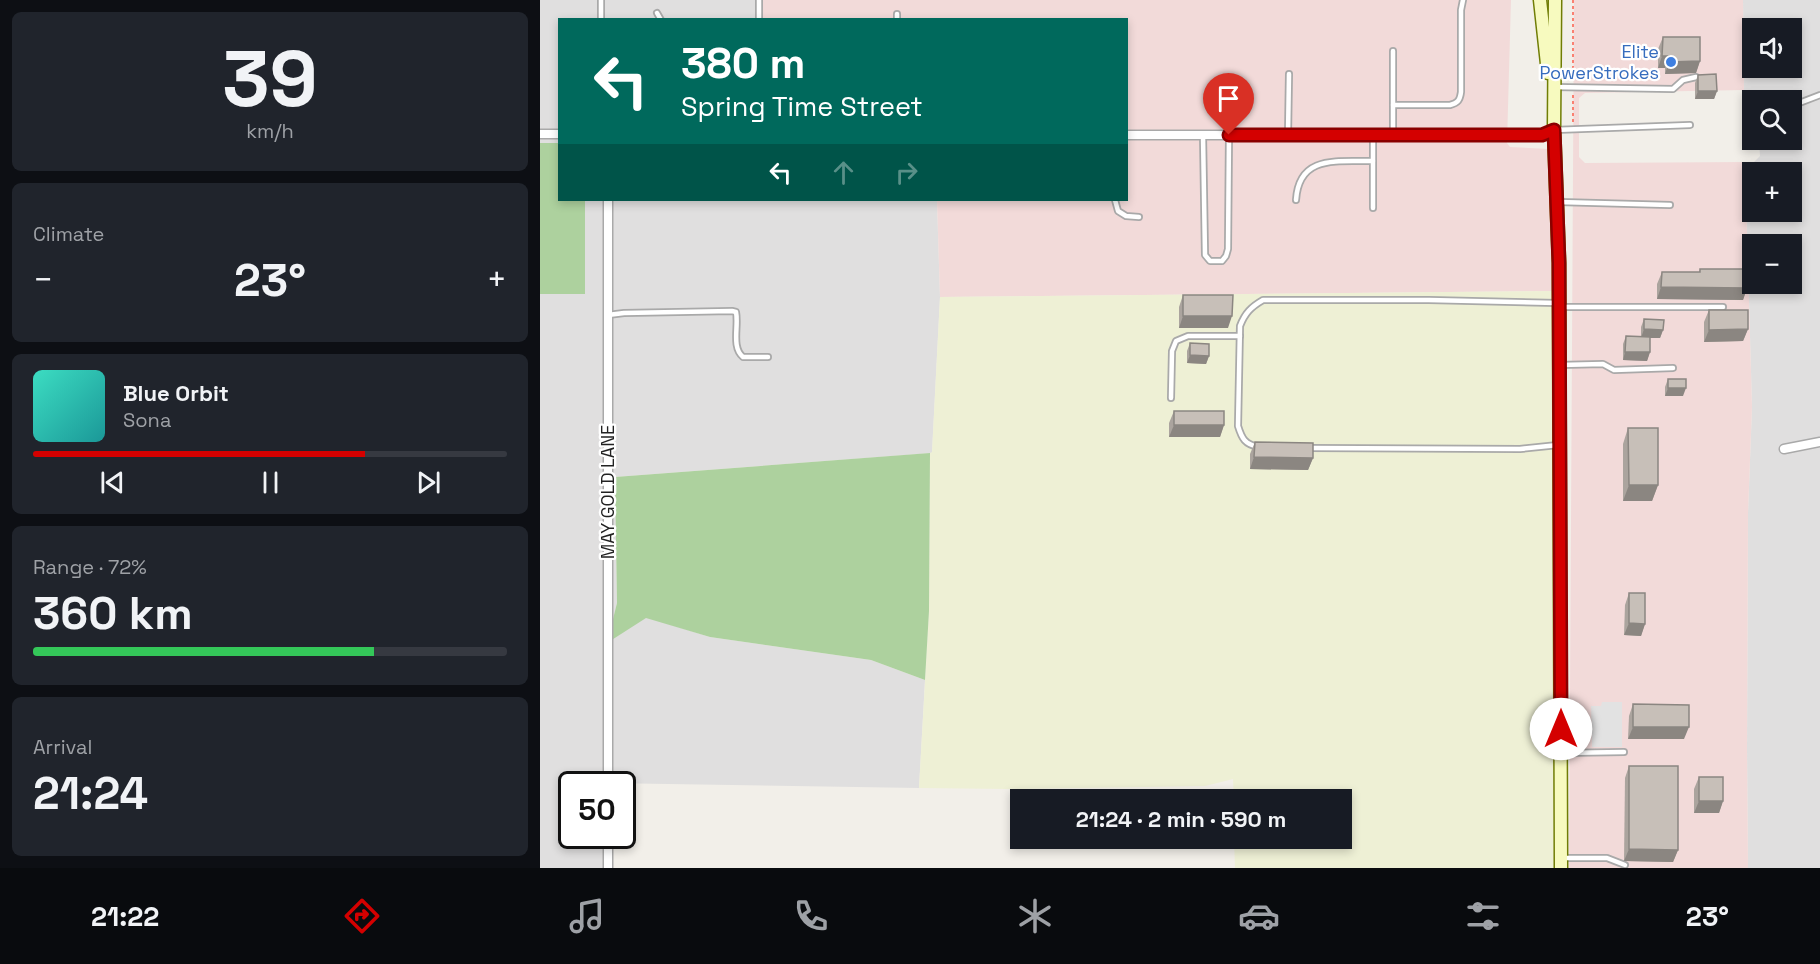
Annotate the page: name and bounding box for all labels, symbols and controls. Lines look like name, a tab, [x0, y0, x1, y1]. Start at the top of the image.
map controls	[1742, 18, 1802, 294]
button: sound	[1742, 18, 1802, 78]
text: 39	[222, 29, 318, 129]
text: 380 m	[681, 37, 806, 90]
place label: Elite PowerStrokes	[1540, 40, 1659, 84]
icon: left	[582, 42, 660, 120]
marker: Elite PowerStrokes	[1664, 55, 1678, 69]
pin	[1203, 73, 1254, 135]
icon: arrive	[1212, 82, 1245, 115]
text: Spring Time Street	[681, 89, 923, 124]
button: search	[1742, 90, 1802, 150]
text: km/h	[246, 118, 294, 144]
icon: left	[764, 156, 797, 189]
icon: ahead	[827, 156, 860, 189]
icon: right	[890, 156, 923, 189]
button: +	[1742, 162, 1802, 222]
text: Climate	[33, 221, 104, 247]
button: −	[1742, 234, 1802, 294]
text: 23°	[234, 252, 306, 309]
text: −	[33, 259, 53, 301]
text: +	[487, 259, 507, 301]
text: Blue Orbit	[123, 379, 229, 407]
text: Sona	[123, 407, 171, 433]
street label: MAY GOLD LANE	[596, 425, 619, 559]
icon: previous	[96, 466, 129, 499]
icon: pause	[254, 466, 287, 499]
icon: next	[412, 466, 445, 499]
text: Range · 72%	[33, 554, 147, 580]
text: 360 km	[33, 585, 193, 642]
position arrow	[1529, 697, 1593, 761]
text: Arrival	[33, 734, 92, 760]
text: 21:24	[33, 765, 148, 822]
speed limit sign: 50	[558, 771, 636, 849]
text: 21:24 · 2 min · 590 m	[1076, 805, 1286, 833]
icon: directions	[341, 895, 383, 937]
icon: music	[566, 895, 608, 937]
icon: phone	[790, 895, 832, 937]
icon: climate	[1014, 895, 1056, 937]
icon: car	[1238, 895, 1280, 937]
icon: filters	[1462, 895, 1504, 937]
text: 21:22	[91, 899, 159, 934]
text: 23°	[1686, 899, 1729, 934]

